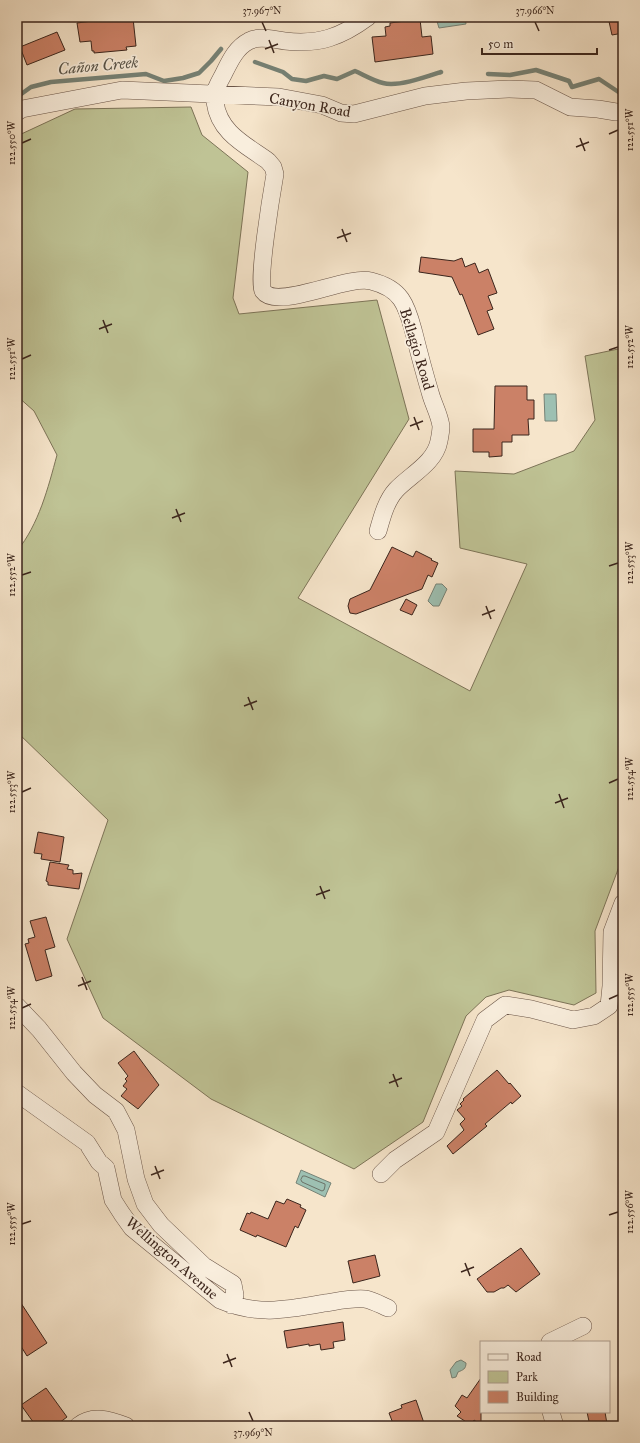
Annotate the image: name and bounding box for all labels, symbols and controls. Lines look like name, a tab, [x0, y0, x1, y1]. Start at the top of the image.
text: 37.967°N	[242, 5, 282, 17]
text: 37.966°N	[515, 5, 555, 17]
scale bar	[482, 30, 597, 56]
text: 50 m	[488, 37, 513, 51]
water label: Cañon Creek	[57, 53, 139, 78]
street label: Canyon Road	[268, 89, 353, 121]
text: 122.551°W	[624, 108, 636, 151]
text: 122.550°W	[6, 120, 18, 165]
street label: Bellagio Road	[396, 306, 438, 392]
text: 122.552°W	[624, 325, 636, 369]
text: 122.551°W	[6, 337, 18, 380]
text: 122.553°W	[624, 541, 636, 584]
text: 122.552°W	[6, 553, 18, 597]
text: 122.554°W	[624, 757, 636, 801]
text: 122.553°W	[6, 770, 18, 813]
text: 122.555°W	[624, 973, 636, 1016]
text: 122.554°W	[6, 986, 18, 1030]
text: 122.556°W	[624, 1190, 636, 1234]
text: 122.555°W	[6, 1202, 18, 1245]
street label: Wellington Avenue	[122, 1213, 222, 1303]
legend	[480, 1341, 610, 1413]
text: Road	[516, 1350, 542, 1364]
text: Park	[516, 1370, 538, 1384]
text: Building	[516, 1390, 559, 1405]
text: 37.969°N	[233, 1427, 273, 1439]

